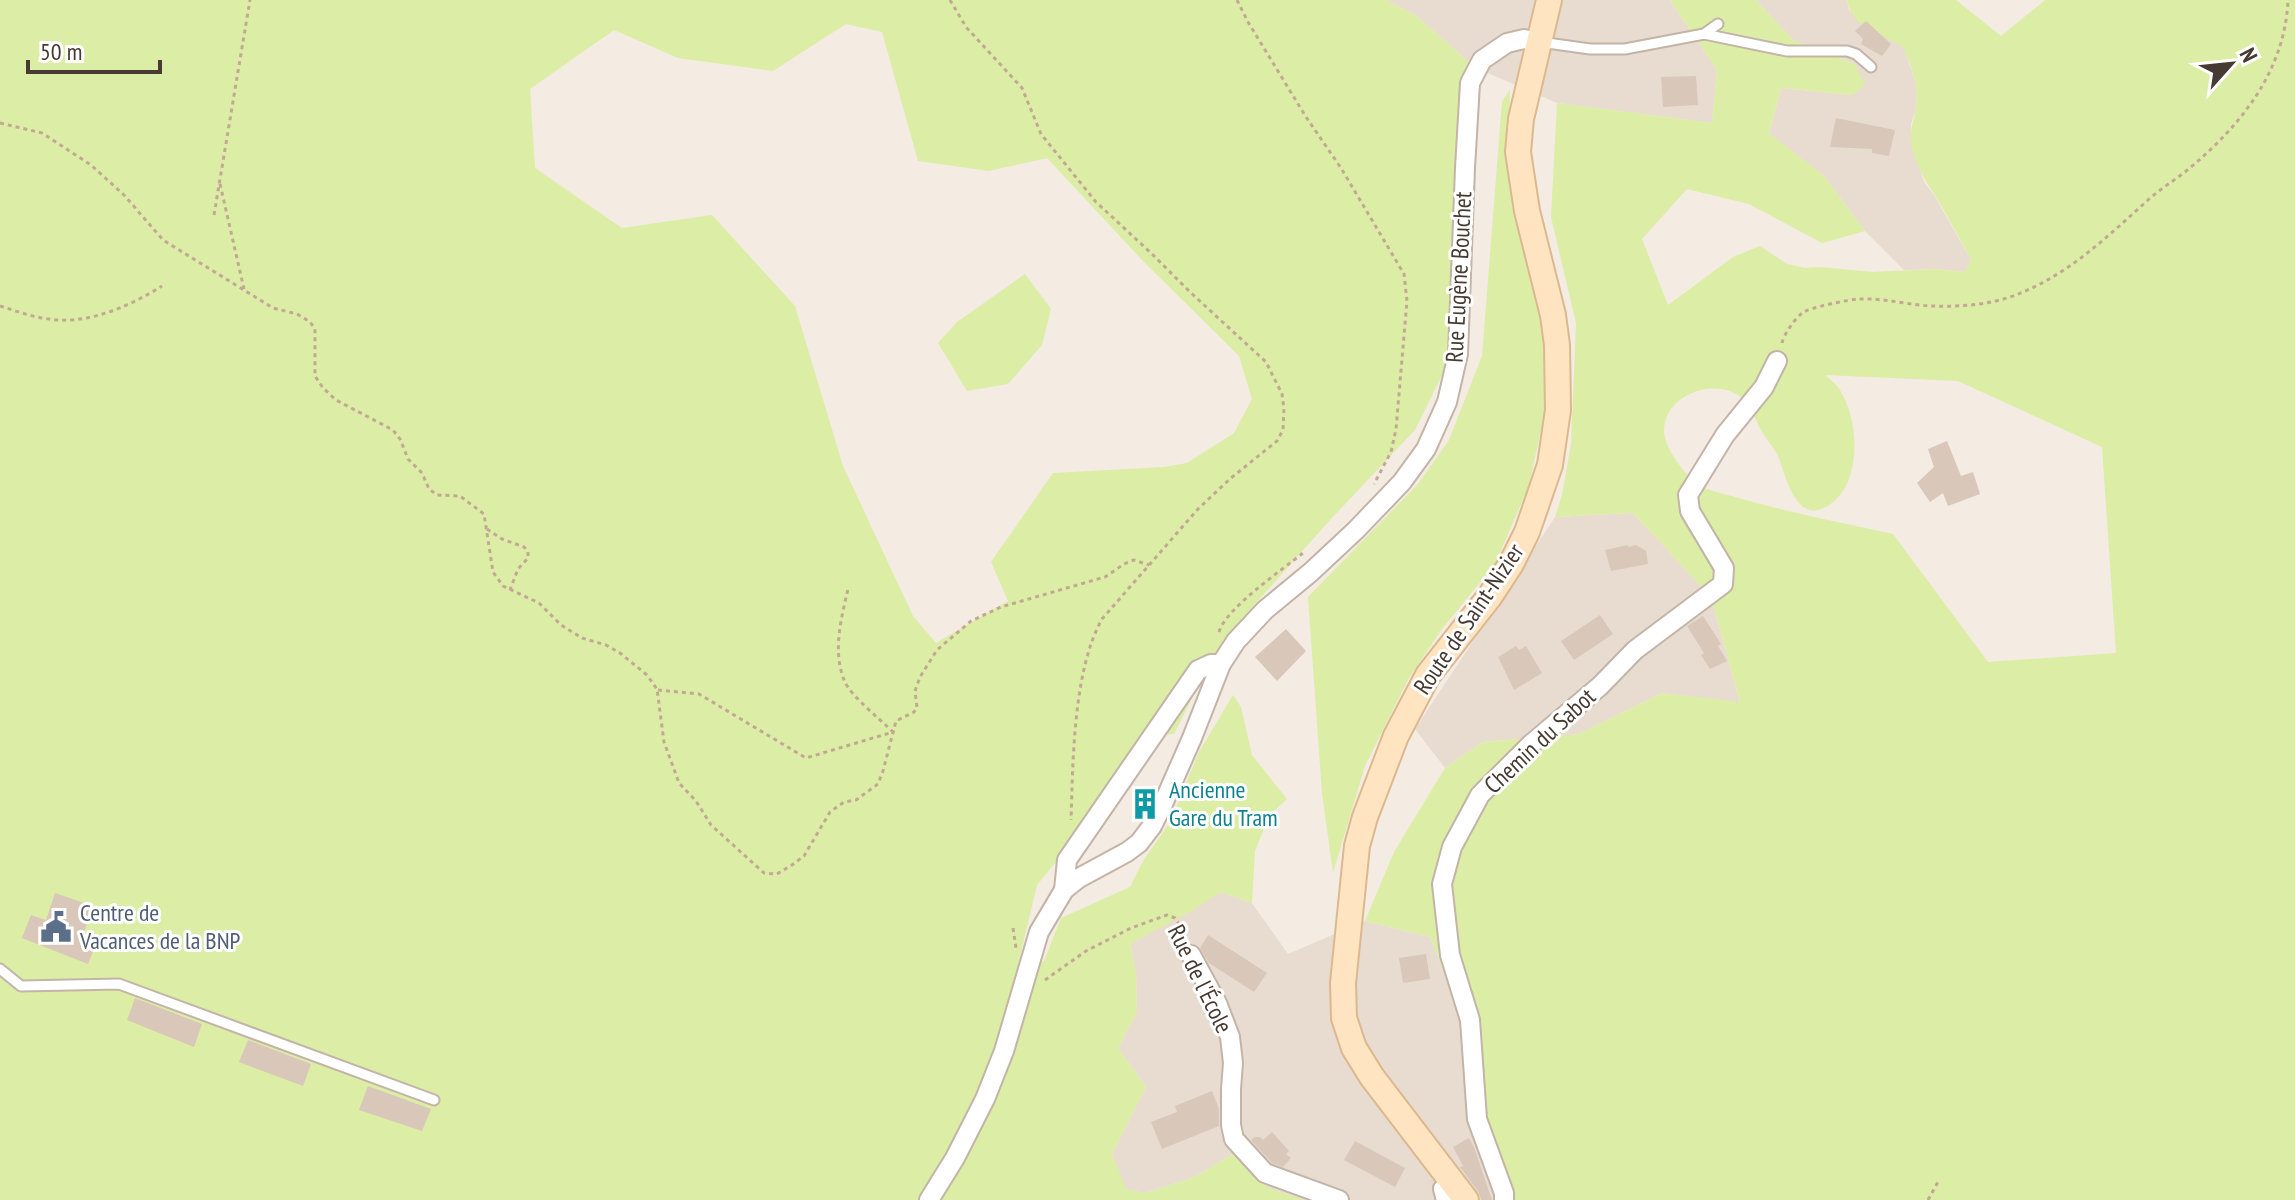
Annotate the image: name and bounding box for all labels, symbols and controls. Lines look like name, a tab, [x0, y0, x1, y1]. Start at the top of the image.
scale bar	[28, 24, 160, 74]
north arrow	[2191, 24, 2271, 104]
text: 50 m	[40, 36, 82, 67]
text: N	[2234, 43, 2264, 67]
street label: Rue Eugène Bouchet	[1439, 190, 1478, 363]
street label: Route de Saint-Nizier	[1407, 537, 1531, 700]
street label: Chemin du Sabot	[1477, 681, 1602, 800]
place label: Ancienne Gare du Tram	[1169, 774, 1278, 833]
building icon: Ancienne Gare du Tram	[1128, 787, 1162, 821]
place label: Centre de Vacances de la BNP	[79, 897, 241, 956]
public building icon: Centre de Vacances de la BNP	[39, 910, 73, 944]
street label: Rue de l'École	[1161, 920, 1240, 1038]

